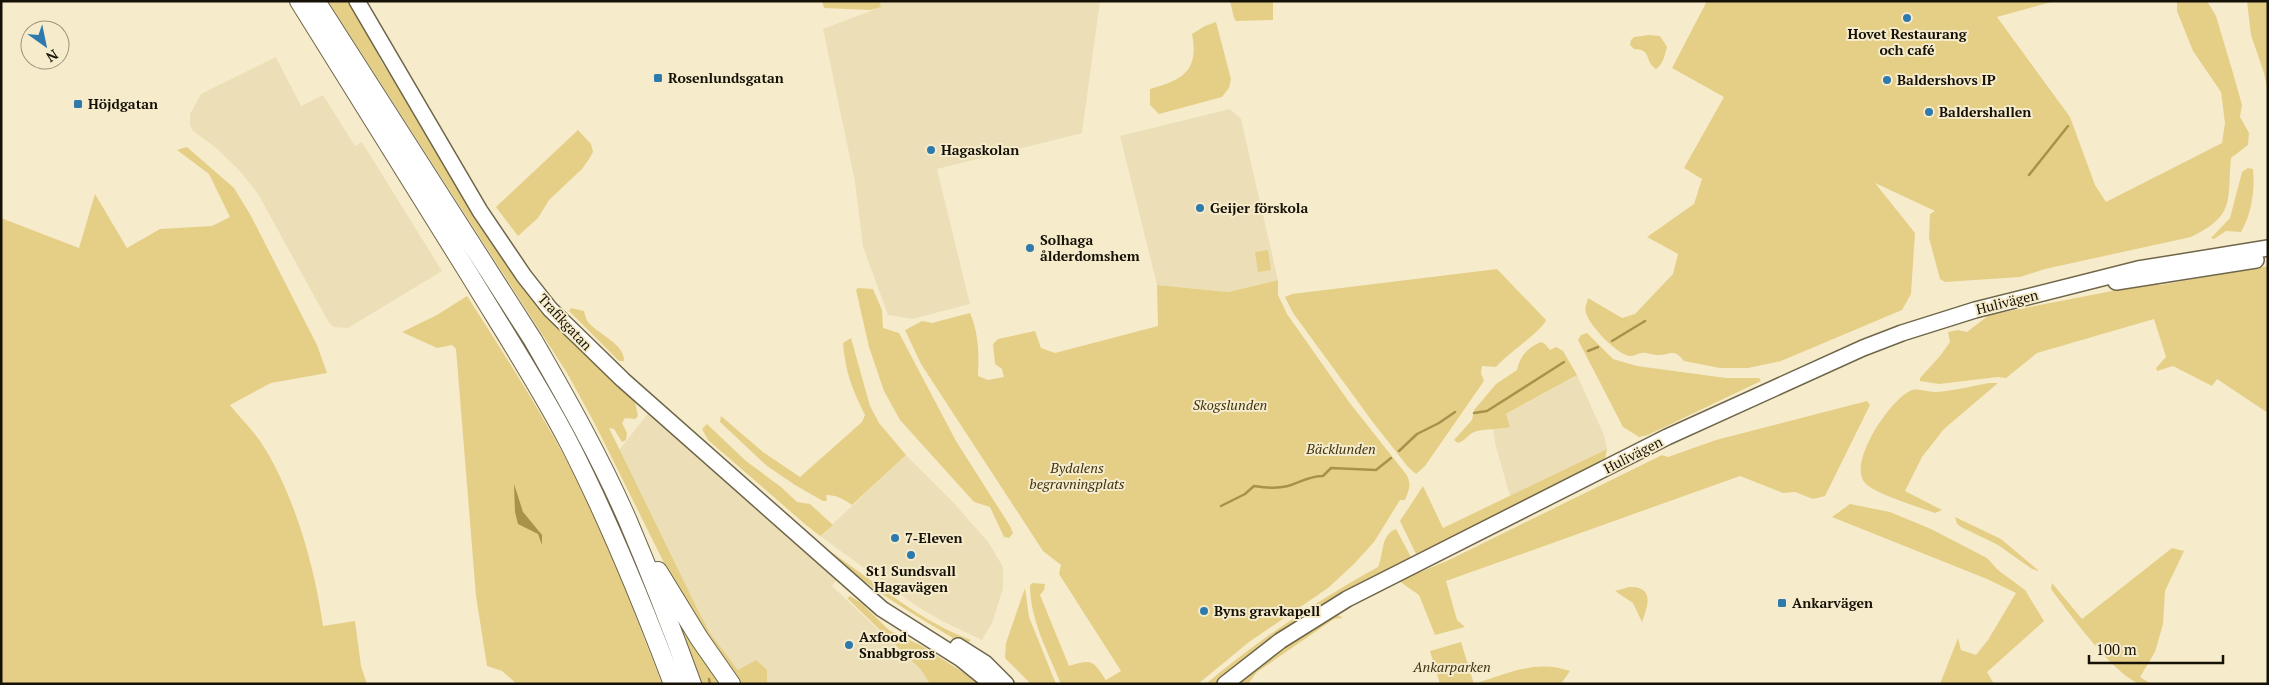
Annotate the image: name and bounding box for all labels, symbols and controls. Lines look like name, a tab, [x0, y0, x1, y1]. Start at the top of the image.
marker: Hovet Restaurang och café	[1901, 12, 1913, 24]
north arrow	[20, 20, 70, 70]
place label: Hovet Restaurang och café	[1847, 24, 1968, 59]
text: N	[42, 45, 62, 67]
place label: Rosenlundsgatan	[668, 68, 784, 87]
place label: Baldershovs IP	[1897, 70, 1996, 89]
marker: Rosenlundsgatan	[652, 72, 664, 84]
marker: Baldershovs IP	[1881, 74, 1893, 86]
place label: Höjdgatan	[88, 94, 158, 113]
marker: Höjdgatan	[72, 98, 84, 110]
place label: Baldershallen	[1939, 102, 2031, 121]
marker: Baldershallen	[1923, 106, 1935, 118]
place label: Hagaskolan	[941, 140, 1019, 159]
marker: Hagaskolan	[925, 144, 937, 156]
place label: Geijer förskola	[1210, 198, 1308, 217]
marker: Geijer förskola	[1194, 202, 1206, 214]
place label: Solhaga ålderdomshem	[1040, 230, 1140, 265]
marker: Solhaga ålderdomshem	[1024, 242, 1036, 254]
street label: Hulivägen	[1974, 284, 2041, 318]
street label: Trafikgatan	[534, 289, 597, 355]
park label: Skogslunden	[1193, 395, 1267, 414]
street label: Hulivägen	[1600, 431, 1666, 477]
park label: Bäcklunden	[1305, 439, 1376, 458]
park label: Bydalens begravningplats	[1029, 458, 1125, 493]
place label: 7-Eleven	[905, 528, 963, 547]
marker: 7-Eleven	[889, 532, 901, 544]
marker: St1 Sundsvall Hagavägen	[905, 549, 917, 561]
place label: St1 Sundsvall Hagavägen	[866, 561, 956, 596]
place label: Ankarvägen	[1792, 593, 1873, 612]
marker: Ankarvägen	[1776, 597, 1788, 609]
place label: Byns gravkapell	[1214, 601, 1321, 620]
marker: Byns gravkapell	[1198, 605, 1210, 617]
place label: Axfood Snabbgross	[859, 627, 935, 662]
scale bar	[2089, 632, 2223, 664]
marker: Axfood Snabbgross	[843, 639, 855, 651]
text: 100 m	[2096, 639, 2137, 659]
park label: Ankarparken	[1412, 657, 1491, 676]

